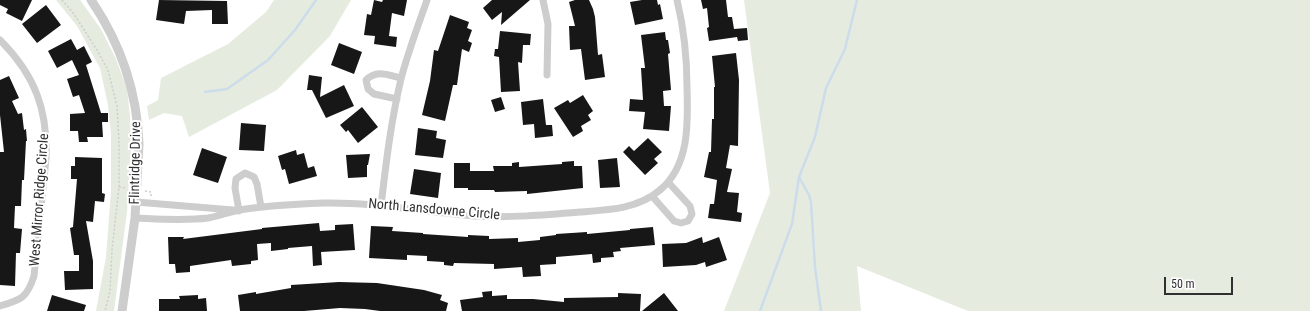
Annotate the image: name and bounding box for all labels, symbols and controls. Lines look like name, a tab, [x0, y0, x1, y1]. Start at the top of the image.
street label: Flintridge Drive	[127, 121, 145, 205]
street label: West Mirror Ridge Circle	[27, 133, 53, 267]
street label: North Lansdowne Circle	[367, 196, 501, 224]
scale bar	[1166, 269, 1235, 295]
text: 50 m	[1171, 277, 1195, 291]

